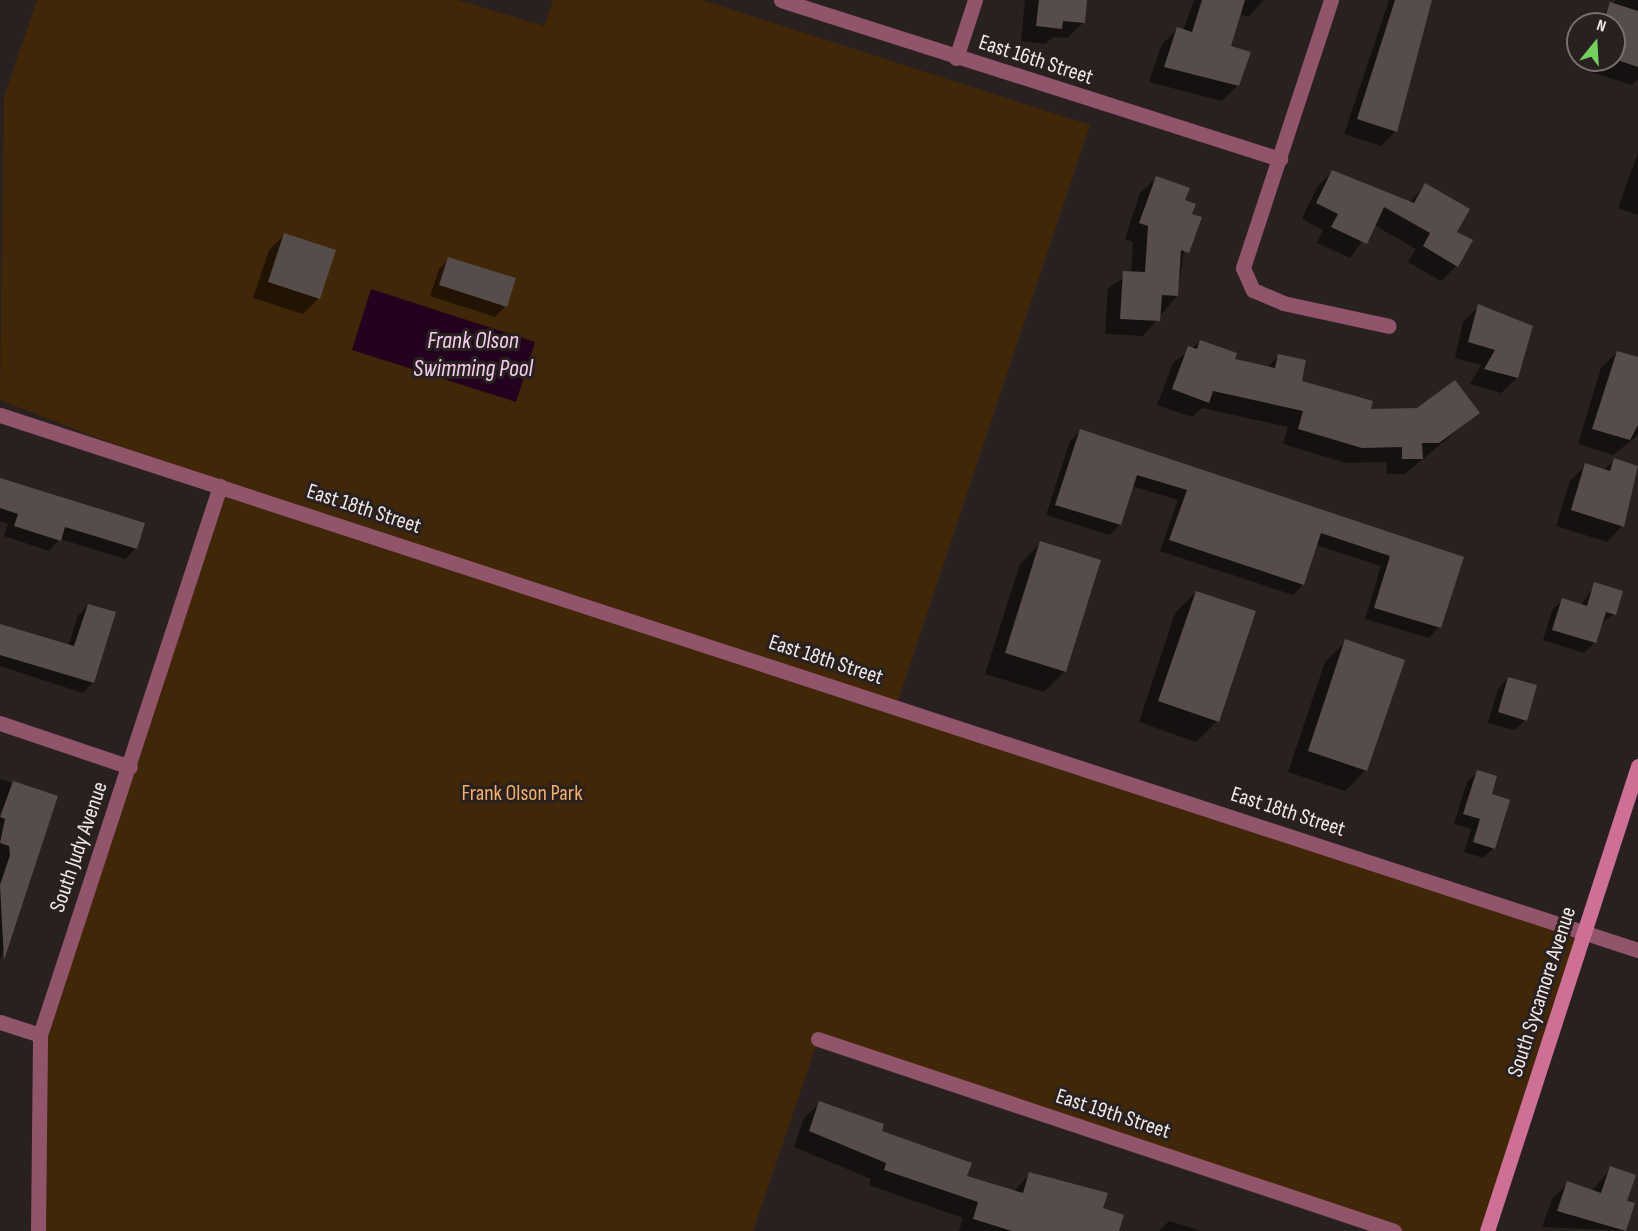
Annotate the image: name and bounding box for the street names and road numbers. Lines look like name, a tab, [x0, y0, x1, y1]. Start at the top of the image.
street label: East 16th Street	[975, 29, 1097, 91]
street label: East 18th Street	[303, 478, 425, 540]
street label: East 18th Street	[765, 629, 887, 691]
street label: South Judy Avenue	[44, 778, 114, 916]
street label: East 18th Street	[1227, 781, 1349, 843]
street label: South Sycamore Avenue	[1502, 904, 1582, 1080]
street label: East 19th Street	[1052, 1083, 1174, 1145]

